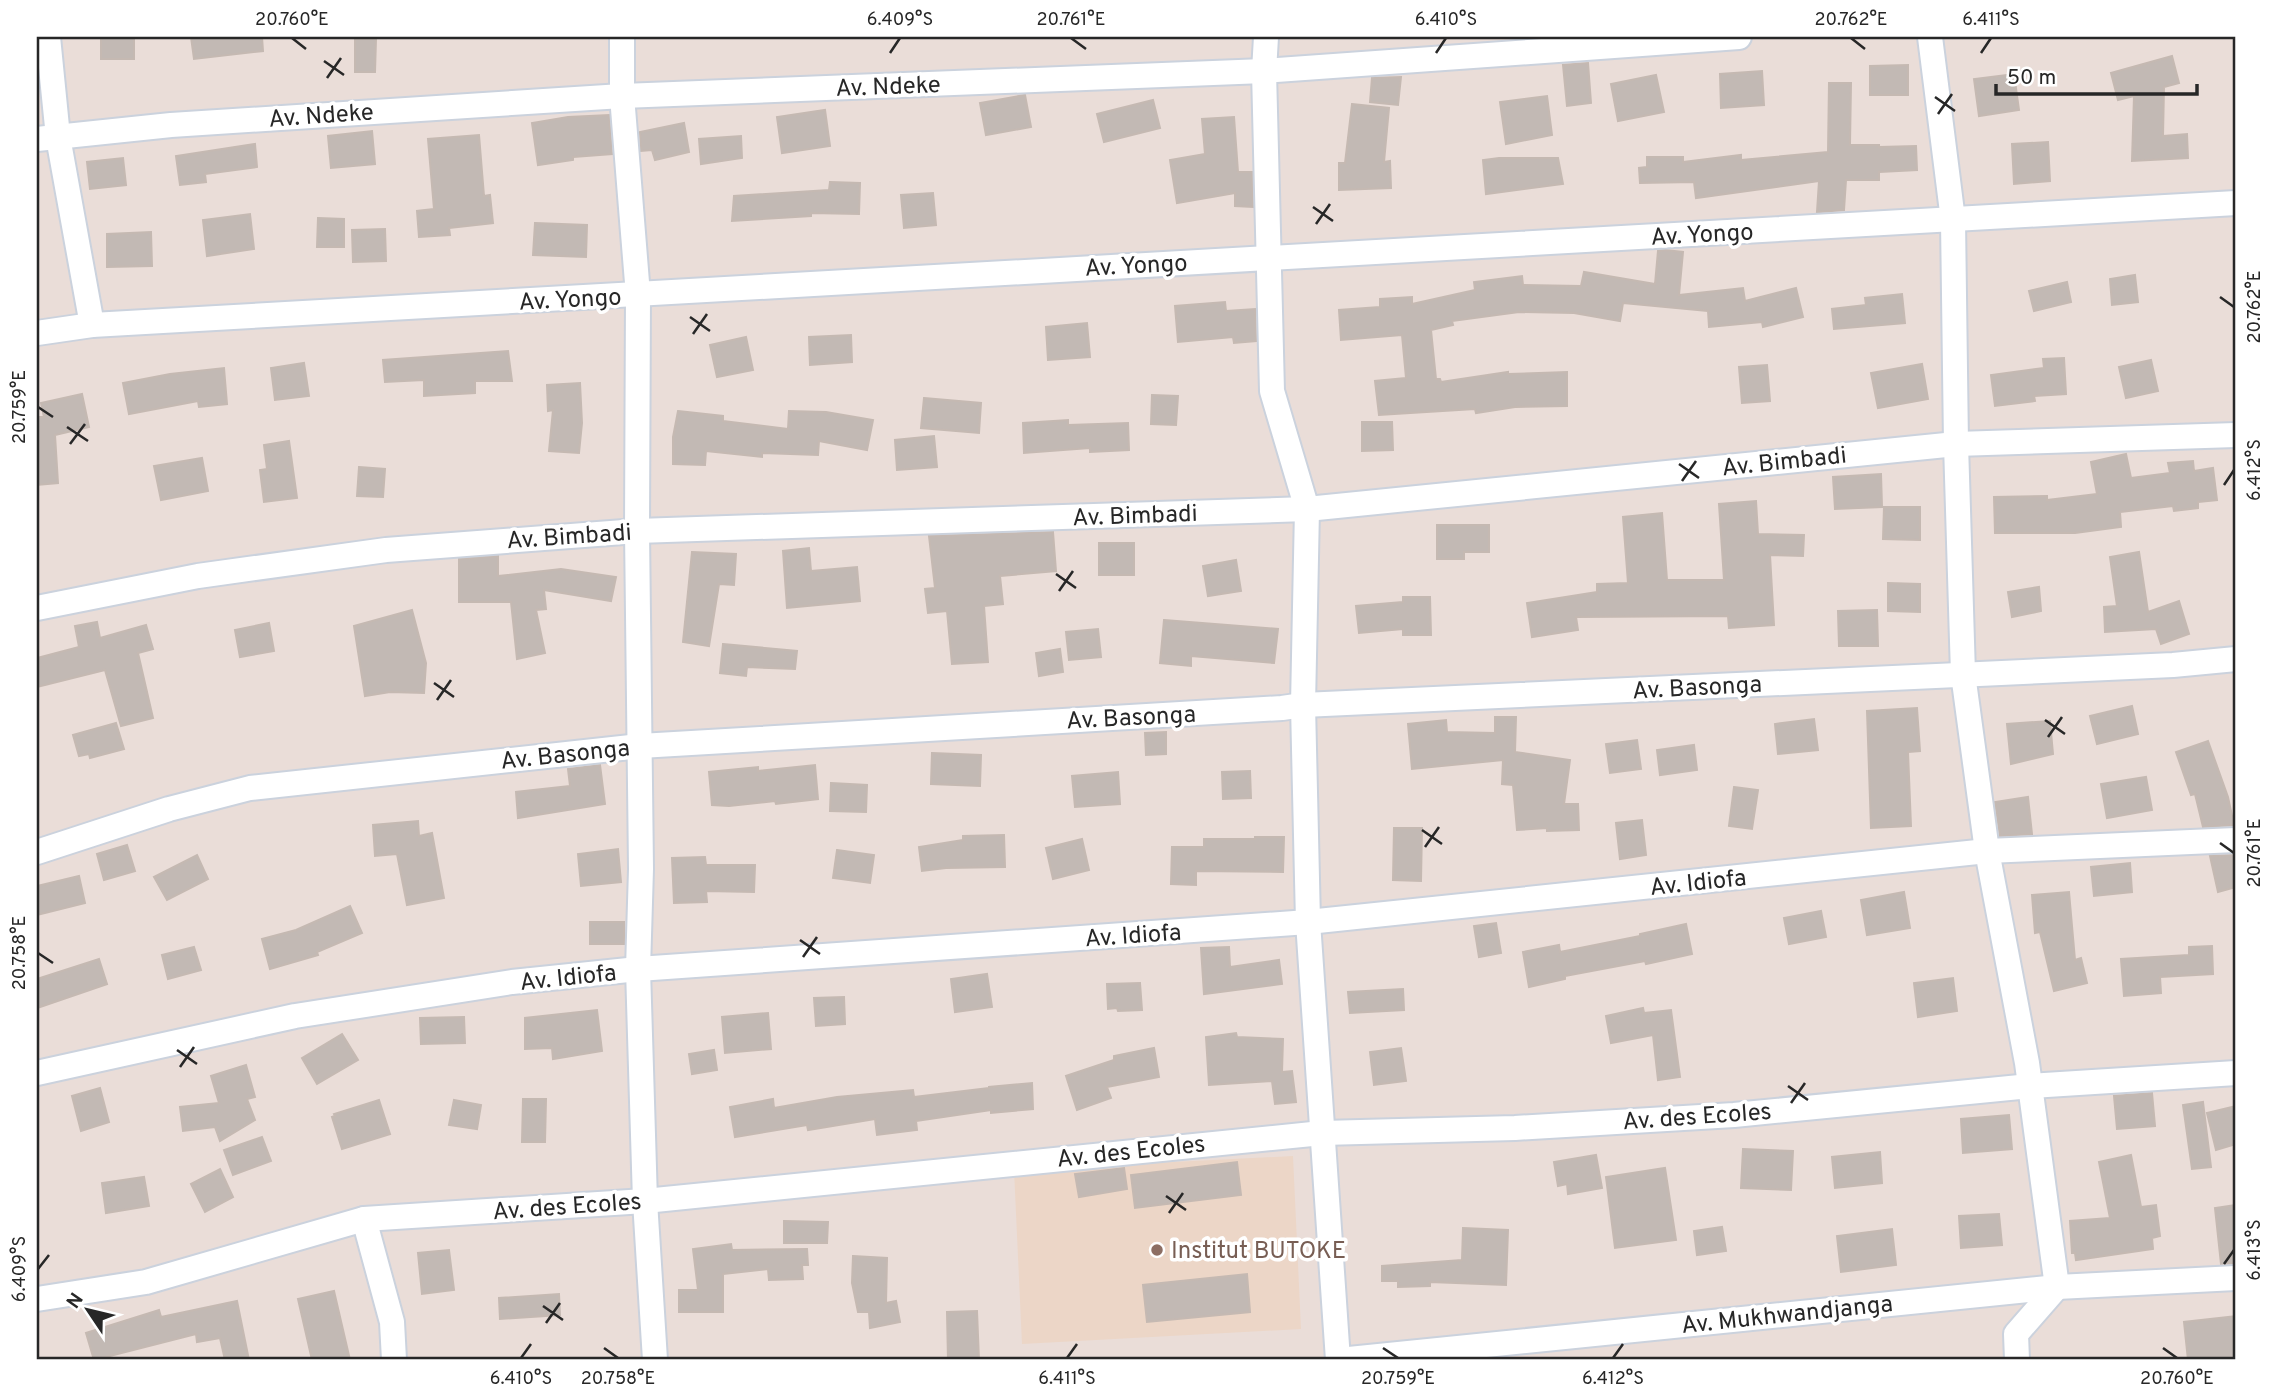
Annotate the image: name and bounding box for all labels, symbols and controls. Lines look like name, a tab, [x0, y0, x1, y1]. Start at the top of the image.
text: 20.760°E	[255, 9, 329, 32]
text: 6.409°S	[867, 9, 933, 32]
text: 20.761°E	[1037, 9, 1105, 32]
text: 6.410°S	[1415, 9, 1477, 32]
text: 20.762°E	[1814, 9, 1888, 32]
text: 6.411°S	[1962, 9, 2020, 32]
scale bar	[1996, 52, 2198, 96]
text: 50 m	[2007, 65, 2056, 92]
street label: Av. Ndeke	[835, 71, 941, 105]
street label: Av. Ndeke	[268, 98, 375, 136]
street label: Av. Yongo	[1650, 218, 1754, 254]
street label: Av. Yongo	[1084, 249, 1188, 285]
text: 20.762°E	[2244, 270, 2267, 344]
street label: Av. Yongo	[518, 283, 622, 319]
text: 20.759°E	[9, 370, 32, 444]
text: 6.412°S	[2244, 439, 2267, 501]
street label: Av. Bimbadi	[1720, 442, 1848, 484]
street label: Av. Bimbadi	[1072, 500, 1198, 534]
street label: Av. Bimbadi	[506, 519, 633, 557]
street label: Av. Basonga	[1631, 671, 1763, 707]
street label: Av. Basonga	[1065, 701, 1197, 737]
street label: Av. Basonga	[499, 734, 631, 778]
text: 20.761°E	[2244, 819, 2267, 887]
street label: Av. Idiofa	[1648, 864, 1748, 904]
text: 20.758°E	[9, 916, 32, 990]
street label: Av. Idiofa	[1084, 919, 1183, 955]
street label: Av. Idiofa	[518, 959, 618, 999]
street label: Av. des Ecoles	[1622, 1098, 1773, 1138]
street label: Av. des Ecoles	[1055, 1130, 1207, 1176]
street label: Av. des Ecoles	[492, 1188, 643, 1228]
text: 6.413°S	[2244, 1219, 2267, 1281]
text: 6.409°S	[9, 1236, 32, 1302]
place label: Institut BUTOKE	[1171, 1237, 1346, 1267]
marker: Institut BUTOKE	[1149, 1242, 1165, 1258]
north arrow	[52, 1274, 122, 1344]
text: N	[62, 1289, 89, 1314]
street label: Av. Mukhwandjanga	[1680, 1290, 1895, 1342]
text: 6.410°S	[490, 1368, 552, 1391]
text: 20.758°E	[581, 1368, 655, 1391]
text: 6.411°S	[1038, 1368, 1096, 1391]
text: 20.759°E	[1361, 1368, 1435, 1391]
text: 6.412°S	[1582, 1368, 1644, 1391]
text: 20.760°E	[2140, 1368, 2214, 1391]

